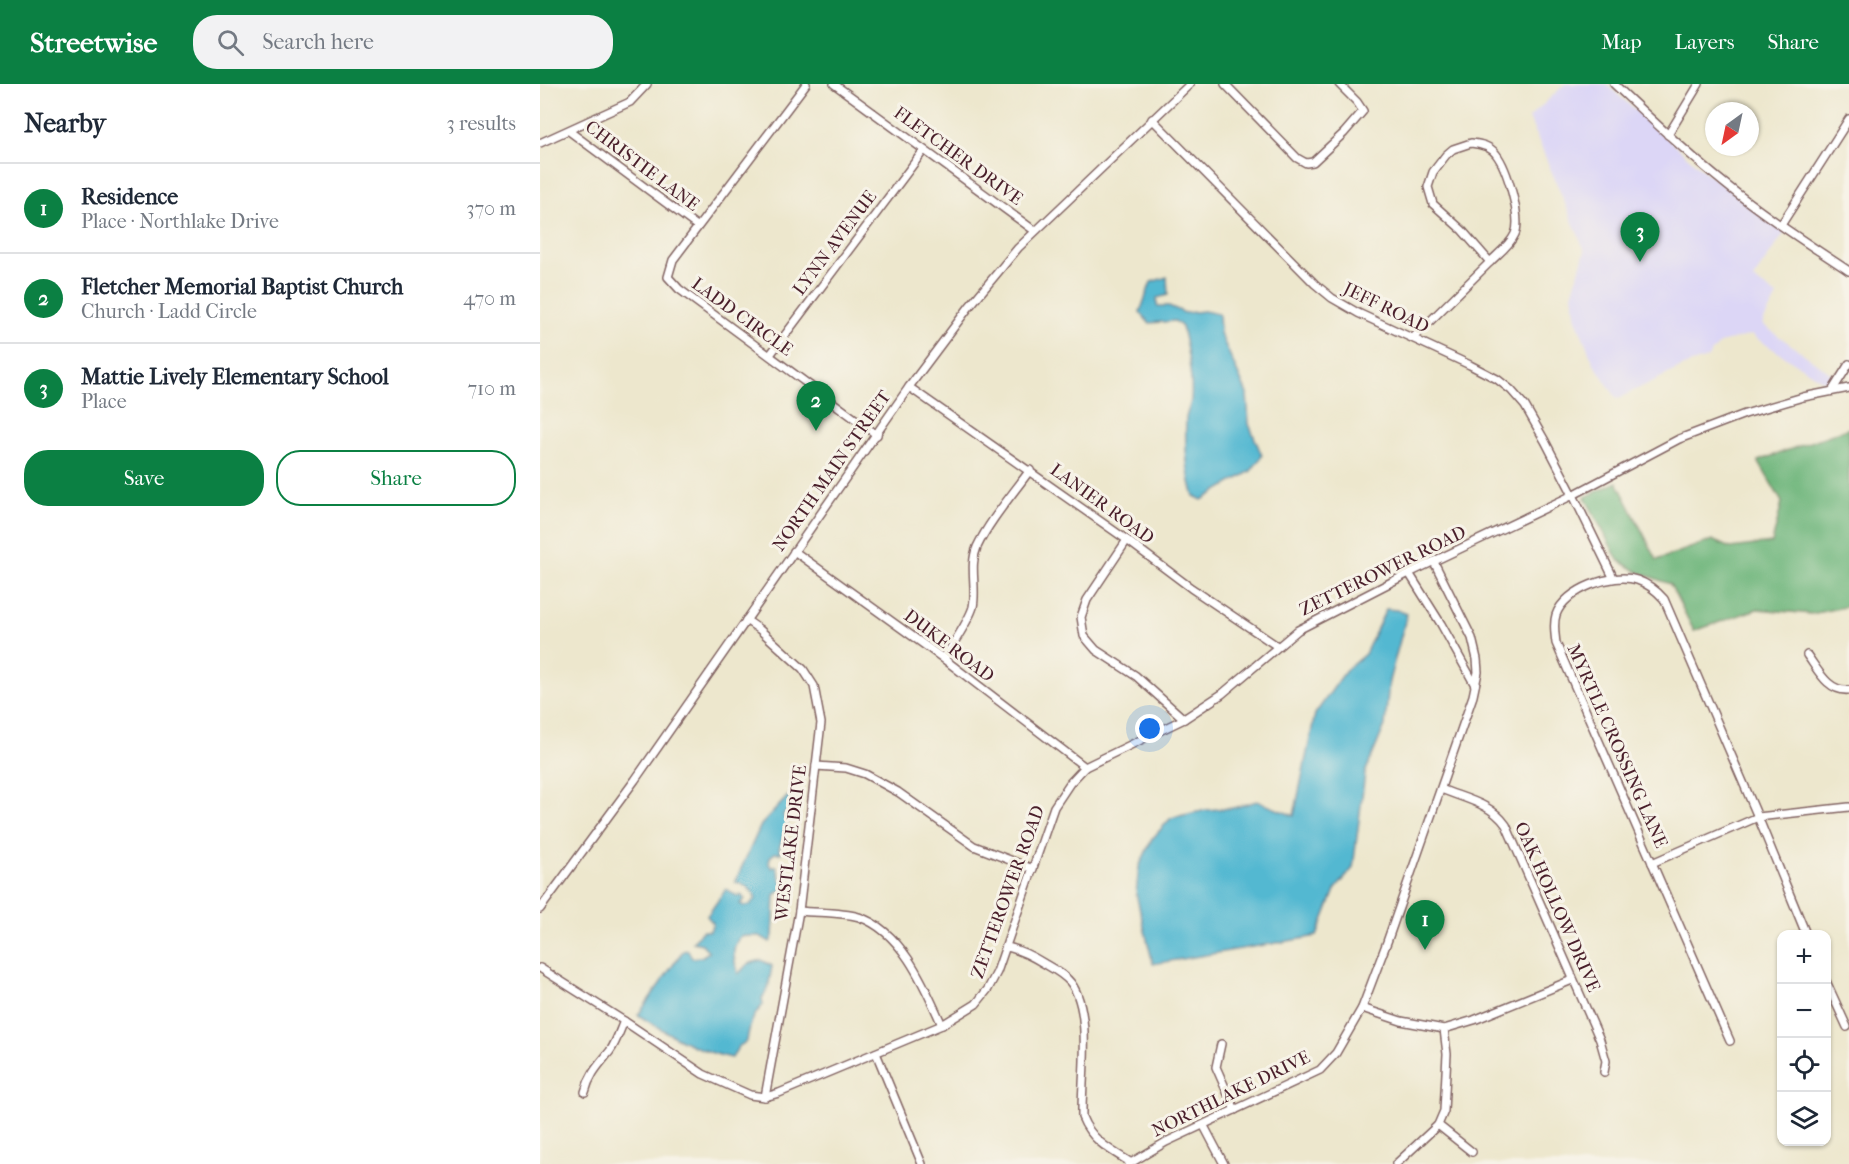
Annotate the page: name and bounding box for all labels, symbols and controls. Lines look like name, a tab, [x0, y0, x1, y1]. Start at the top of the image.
search box	[193, 15, 613, 69]
text: Streetwise	[30, 26, 157, 59]
icon: search	[214, 26, 247, 59]
text: Search here	[262, 29, 374, 55]
text: Map	[1601, 30, 1642, 54]
text: Layers	[1675, 30, 1734, 54]
text: Share	[1767, 30, 1819, 54]
street label: FLETCHER DRIVE	[889, 102, 1027, 210]
north arrow	[1705, 102, 1759, 156]
text: Nearby	[24, 108, 106, 139]
text: 3 results	[447, 112, 516, 135]
street label: CHRISTIE LANE	[581, 116, 703, 216]
text: Residence	[81, 184, 178, 210]
street label: LYNN AVENUE	[789, 187, 881, 299]
text: 1	[40, 197, 47, 220]
text: 370 m	[466, 197, 516, 220]
text: Place · Northlake Drive	[81, 210, 279, 233]
pin: 3	[1620, 212, 1660, 262]
street label: LADD CIRCLE	[687, 273, 797, 361]
text: Fletcher Memorial Baptist Church	[81, 274, 403, 300]
street label: JEFF ROAD	[1338, 277, 1432, 338]
text: 2	[38, 287, 49, 310]
text: 470 m	[463, 287, 516, 310]
text: Church · Ladd Circle	[81, 300, 257, 323]
text: Mattie Lively Elementary School	[81, 364, 389, 390]
text: 3	[39, 377, 48, 400]
text: 710 m	[467, 377, 516, 400]
pin: 2	[796, 382, 836, 431]
street label: NORTH MAIN STREET	[768, 386, 896, 555]
text: Place	[81, 390, 127, 413]
button: Save	[24, 450, 264, 506]
button: Share	[276, 450, 516, 506]
street label: LANIER ROAD	[1046, 459, 1158, 549]
street label: ZETTEROWER ROAD	[1296, 522, 1470, 620]
street label: DUKE ROAD	[900, 605, 998, 687]
street label: MYRTLE CROSSING LANE	[1562, 641, 1672, 851]
your location	[1135, 714, 1164, 743]
street label: WESTLAKE DRIVE	[771, 764, 811, 923]
street label: ZETTEROWER ROAD	[967, 803, 1049, 981]
street label: OAK HOLLOW DRIVE	[1510, 819, 1604, 995]
pin: 1	[1406, 900, 1444, 950]
map controls	[1777, 930, 1831, 1146]
button: +	[1777, 930, 1831, 984]
button: −	[1777, 984, 1831, 1038]
button: locate	[1777, 1038, 1831, 1092]
street label: NORTHLAKE DRIVE	[1148, 1047, 1314, 1141]
button: layers	[1777, 1092, 1831, 1146]

